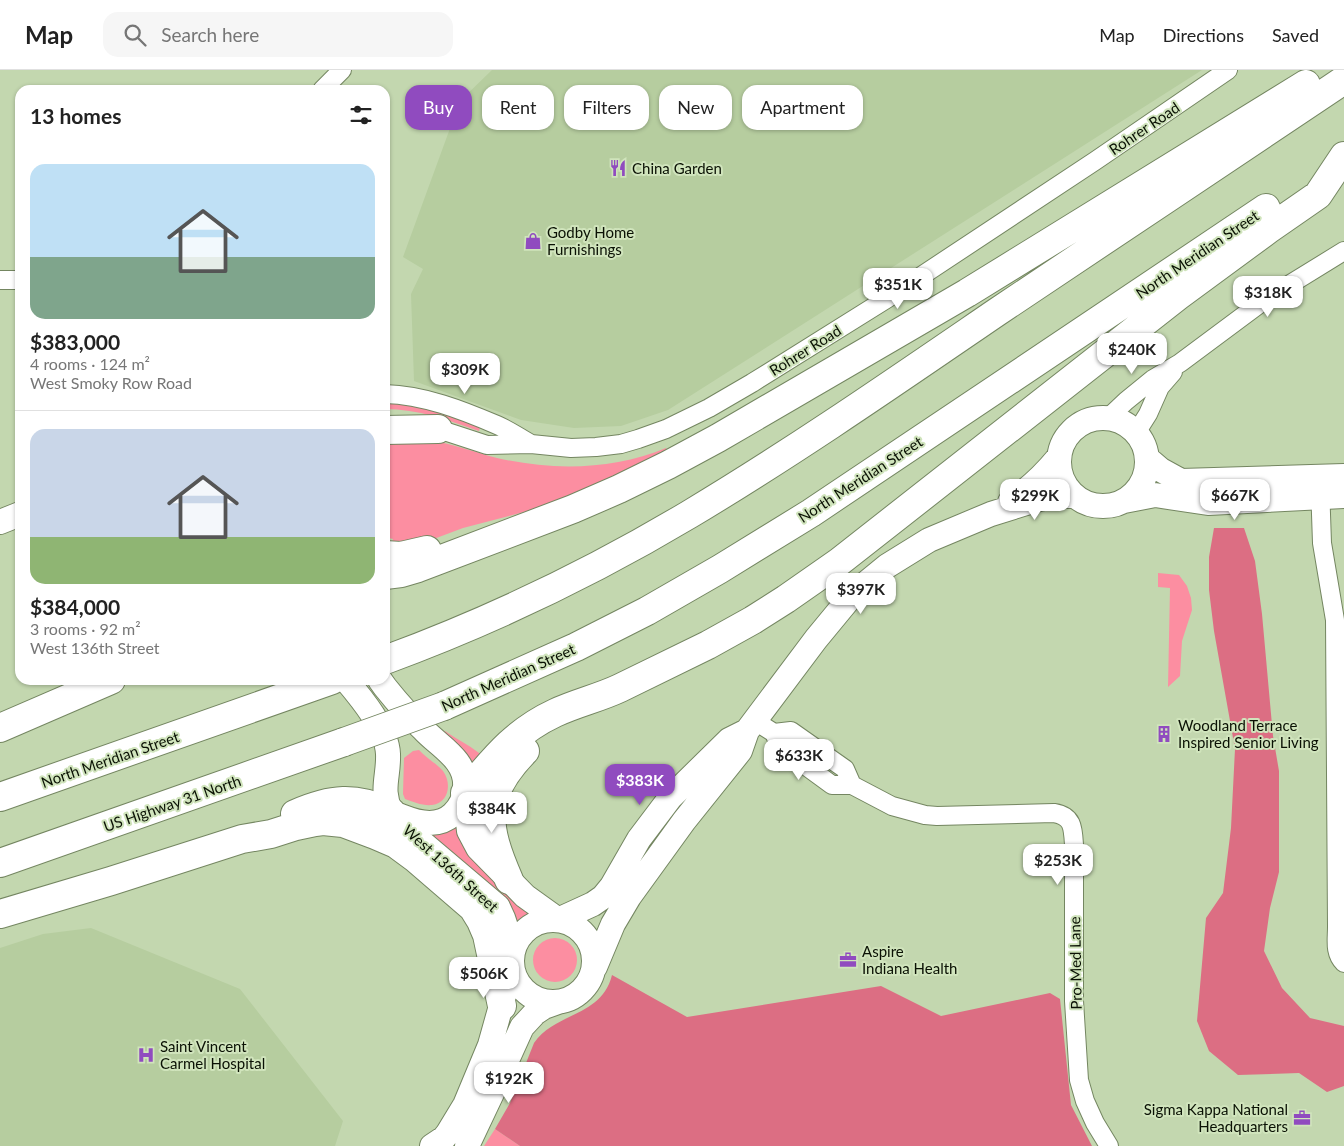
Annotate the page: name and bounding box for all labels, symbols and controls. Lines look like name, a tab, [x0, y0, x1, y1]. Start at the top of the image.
search box	[103, 12, 453, 57]
text: Map	[25, 20, 73, 49]
icon: search	[121, 21, 149, 49]
text: Search here	[161, 23, 259, 46]
text: Map	[1099, 24, 1135, 46]
text: Directions	[1163, 24, 1244, 46]
text: Saved	[1272, 24, 1319, 46]
chip: Buy	[405, 85, 472, 130]
chip: Rent	[482, 85, 554, 130]
chip: Filters	[564, 85, 649, 130]
chip: New	[659, 85, 732, 130]
chip: Apartment	[742, 85, 863, 130]
street label: Rohrer Road	[1105, 98, 1183, 158]
icon: filters	[347, 101, 375, 129]
text: 13 homes	[30, 103, 121, 128]
restaurant icon: China Garden	[608, 158, 628, 178]
place label: China Garden	[632, 159, 722, 177]
icon: home	[158, 196, 248, 286]
street label: North Meridian Street	[1132, 206, 1262, 302]
place label: Godby Home Furnishings	[547, 223, 634, 258]
shop icon: Godby Home Furnishings	[523, 231, 543, 251]
pin: $351K	[863, 268, 933, 310]
text: $351K	[874, 274, 922, 293]
pin: $318K	[1233, 276, 1303, 318]
text: $318K	[1244, 282, 1292, 301]
street label: Rohrer Road	[766, 321, 844, 379]
text: $383,000	[30, 329, 120, 354]
pin: $240K	[1097, 332, 1167, 375]
text: $240K	[1108, 339, 1156, 358]
pin: $309K	[430, 352, 500, 395]
text: 4 rooms · 124 m²	[30, 354, 150, 373]
text: $309K	[441, 359, 489, 378]
text: West Smoky Row Road	[30, 373, 192, 392]
street label: North Meridian Street	[794, 432, 926, 526]
icon: home	[158, 462, 248, 552]
pin: $299K	[1000, 478, 1070, 521]
pin: $667K	[1200, 478, 1270, 521]
text: $299K	[1011, 485, 1059, 504]
text: $667K	[1211, 485, 1259, 504]
pin: $397K	[826, 572, 896, 615]
text: $397K	[837, 579, 885, 598]
text: $384,000	[30, 594, 120, 619]
text: 3 rooms · 92 m²	[30, 619, 141, 638]
text: West 136th Street	[30, 638, 160, 657]
street label: North Meridian Street	[438, 639, 578, 715]
place label: Woodland Terrace Inspired Senior Living	[1178, 716, 1319, 751]
building icon: Woodland Terrace Inspired Senior Living	[1154, 724, 1174, 744]
street label: North Meridian Street	[39, 727, 182, 791]
pin: $633K	[764, 738, 834, 781]
text: $633K	[775, 745, 823, 764]
pin: $383K	[605, 764, 675, 806]
text: $383K	[616, 770, 664, 789]
street label: US Highway 31 North	[101, 771, 243, 835]
pin: $384K	[457, 792, 527, 834]
text: $384K	[468, 798, 516, 817]
street label: West 136th Street	[400, 821, 503, 916]
pin: $253K	[1023, 844, 1093, 886]
text: $253K	[1034, 850, 1082, 869]
street label: Pro-Med Lane	[1065, 916, 1085, 1010]
place label: Aspire Indiana Health	[862, 942, 957, 977]
office icon: Aspire Indiana Health	[838, 950, 858, 970]
pin: $506K	[449, 956, 519, 999]
text: $506K	[460, 963, 508, 982]
place label: Saint Vincent Carmel Hospital	[160, 1037, 265, 1072]
hospital icon: Saint Vincent Carmel Hospital	[136, 1045, 156, 1065]
pin: $192K	[474, 1062, 544, 1104]
text: $192K	[485, 1068, 533, 1087]
place label: Sigma Kappa National Headquarters	[1144, 1100, 1288, 1135]
office icon: Sigma Kappa National Headquarters	[1292, 1108, 1312, 1128]

